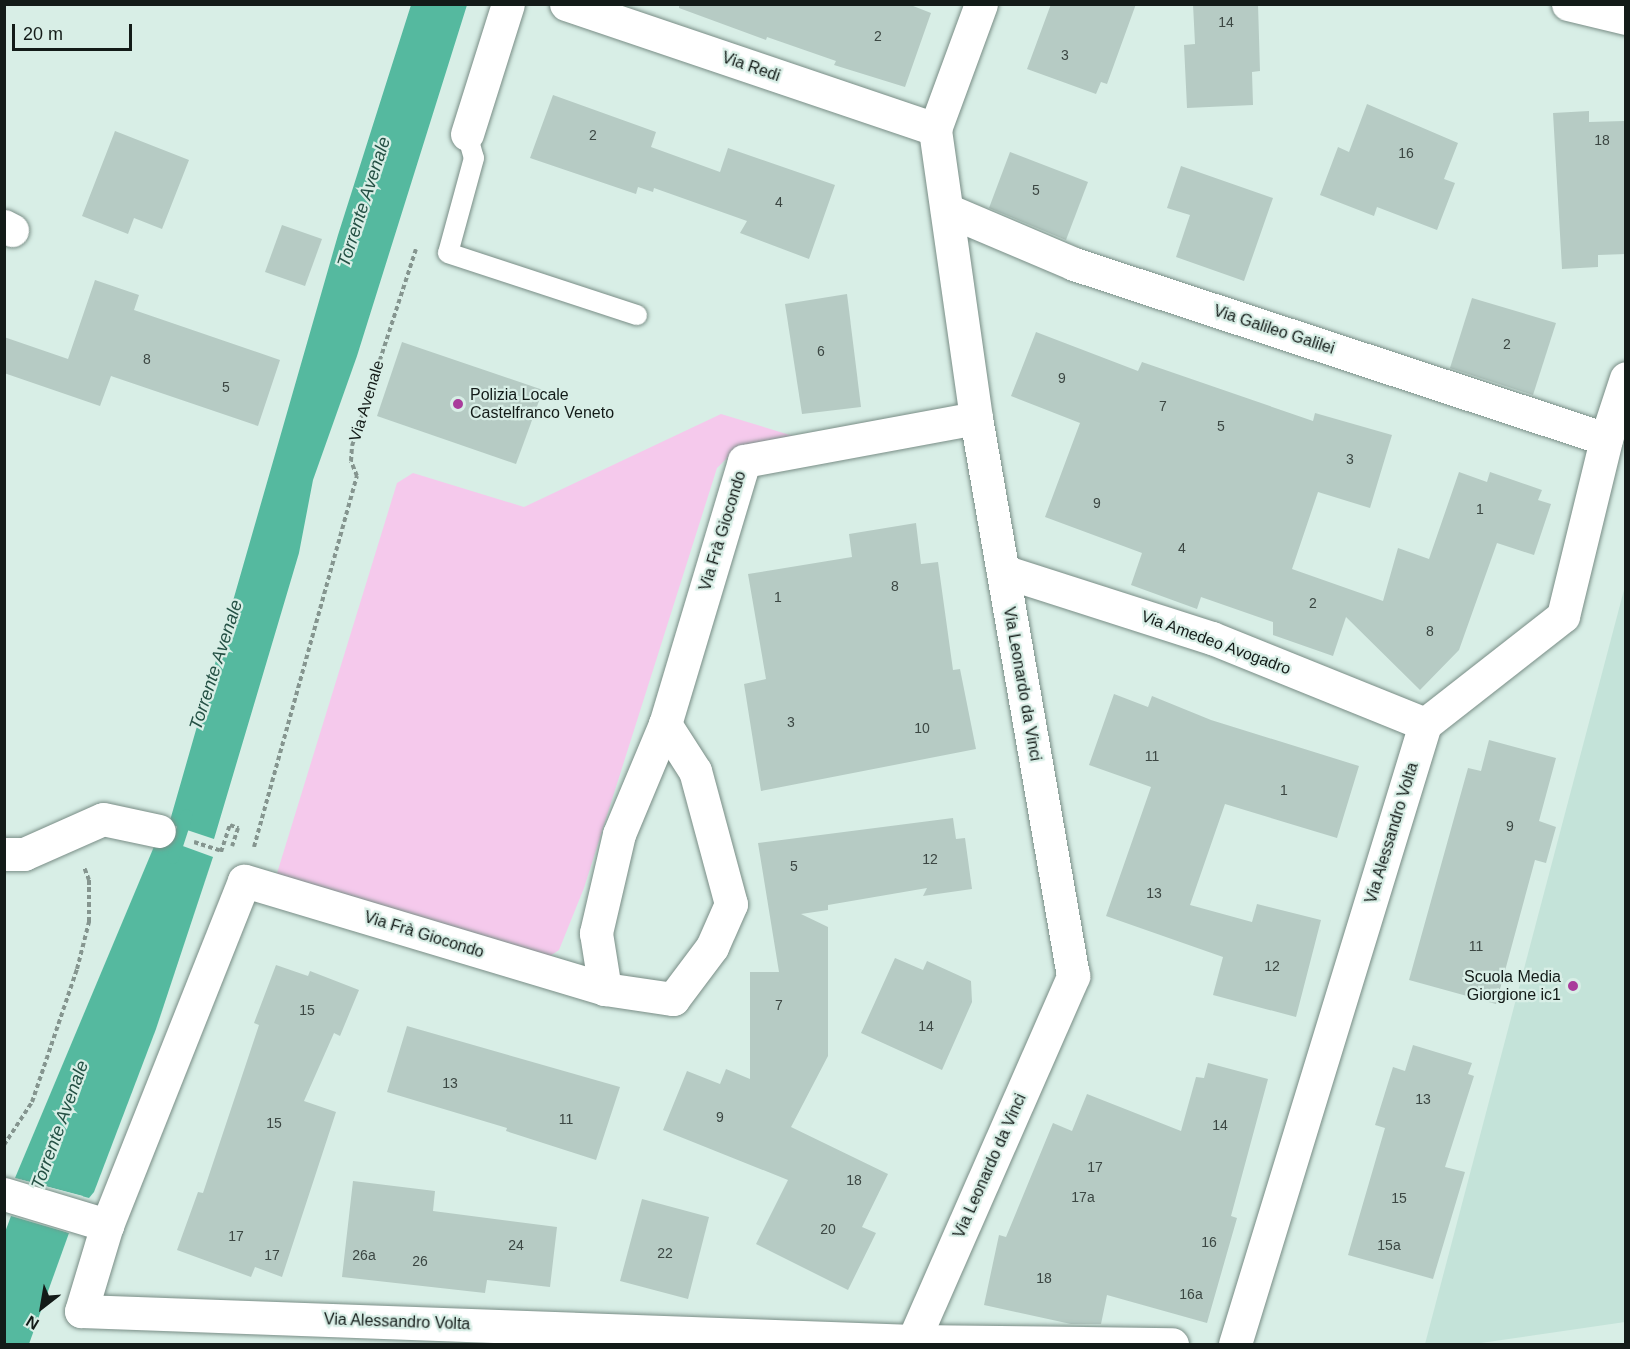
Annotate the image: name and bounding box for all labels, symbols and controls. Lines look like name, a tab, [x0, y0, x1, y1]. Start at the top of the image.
scale bar	[15, 12, 135, 50]
house number: 14	[1218, 14, 1234, 30]
text: 20 m	[23, 24, 63, 44]
house number: 2	[874, 28, 882, 44]
house number: 3	[1061, 47, 1069, 63]
street label: Via Redi	[719, 48, 783, 86]
house number: 2	[589, 127, 597, 143]
house number: 18	[1594, 132, 1610, 148]
water label: Torrente Avenale	[333, 134, 395, 270]
house number: 16	[1398, 145, 1414, 161]
house number: 5	[1032, 182, 1040, 198]
house number: 4	[775, 194, 783, 210]
street label: Via Galileo Galilei	[1211, 301, 1337, 359]
house number: 2	[1503, 336, 1511, 352]
house number: 6	[817, 343, 825, 359]
house number: 8	[143, 351, 151, 367]
street label: Via Avenale	[345, 358, 389, 444]
house number: 9	[1058, 370, 1066, 386]
house number: 5	[222, 379, 230, 395]
place label: Polizia Locale Castelfranco Veneto	[470, 385, 614, 423]
marker: Polizia Locale Castelfranco Veneto	[451, 397, 465, 411]
house number: 7	[1159, 398, 1167, 414]
house number: 5	[1217, 418, 1225, 434]
house number: 3	[1346, 451, 1354, 467]
street label: Via Frà Giocondo	[696, 469, 750, 593]
house number: 9	[1093, 495, 1101, 511]
house number: 1	[1476, 501, 1484, 517]
house number: 4	[1178, 540, 1186, 556]
house number: 8	[891, 578, 899, 594]
house number: 1	[774, 589, 782, 605]
house number: 2	[1309, 595, 1317, 611]
water label: Torrente Avenale	[185, 597, 247, 733]
street label: Via Leonardo da Vinci	[999, 606, 1045, 762]
street label: Via Amedeo Avogadro	[1138, 607, 1294, 679]
house number: 8	[1426, 623, 1434, 639]
house number: 3	[787, 714, 795, 730]
house number: 10	[914, 720, 930, 736]
house number: 11	[1145, 748, 1159, 764]
street label: Via Alessandro Volta	[1361, 760, 1423, 906]
house number: 1	[1280, 782, 1288, 798]
house number: 9	[1506, 818, 1514, 834]
house number: 12	[922, 851, 938, 867]
house number: 5	[790, 858, 798, 874]
house number: 13	[1146, 885, 1162, 901]
street label: Via Frà Giocondo	[362, 908, 486, 962]
house number: 11	[1469, 938, 1483, 954]
house number: 12	[1264, 958, 1280, 974]
place label: Scuola Media Giorgione ic1	[1464, 967, 1561, 1005]
marker: Scuola Media Giorgione ic1	[1566, 979, 1580, 993]
house number: 7	[775, 997, 783, 1013]
house number: 15	[299, 1002, 315, 1018]
house number: 14	[918, 1018, 934, 1034]
water label: Torrente Avenale	[27, 1057, 93, 1193]
house number: 13	[442, 1075, 458, 1091]
street label: Via Leonardo da Vinci	[950, 1091, 1030, 1241]
house number: 13	[1415, 1091, 1431, 1107]
house number: 9	[716, 1109, 724, 1125]
house number: 11	[559, 1111, 573, 1127]
house number: 15	[266, 1115, 282, 1131]
house number: 14	[1212, 1117, 1228, 1133]
house number: 17	[1087, 1159, 1103, 1175]
house number: 18	[846, 1172, 862, 1188]
house number: 17a	[1071, 1189, 1095, 1205]
house number: 15	[1391, 1190, 1407, 1206]
house number: 20	[820, 1221, 836, 1237]
house number: 17	[228, 1228, 244, 1244]
house number: 16	[1201, 1234, 1217, 1250]
house number: 24	[508, 1237, 524, 1253]
house number: 15a	[1377, 1237, 1401, 1253]
house number: 22	[657, 1245, 673, 1261]
house number: 17	[264, 1247, 280, 1263]
house number: 26a	[352, 1247, 376, 1263]
house number: 26	[412, 1253, 428, 1269]
house number: 18	[1036, 1270, 1052, 1286]
north arrow	[12, 1277, 72, 1337]
house number: 16a	[1179, 1286, 1203, 1302]
street label: Via Alessandro Volta	[323, 1310, 471, 1334]
text: N	[23, 1313, 42, 1333]

